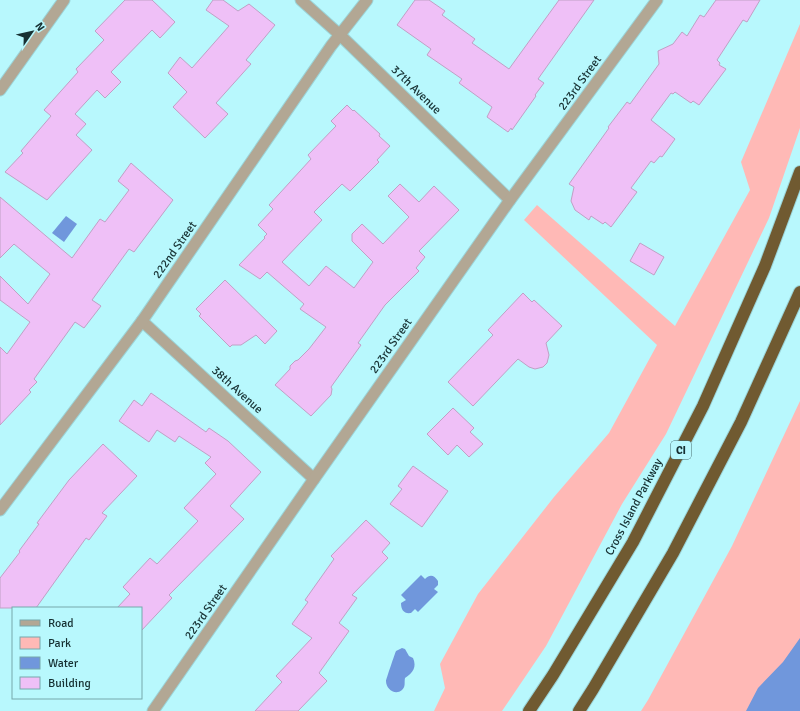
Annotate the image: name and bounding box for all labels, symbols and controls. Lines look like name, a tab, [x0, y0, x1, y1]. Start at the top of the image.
north arrow	[12, 12, 52, 52]
text: N	[32, 20, 47, 33]
street label: 223rd Street	[555, 53, 605, 113]
street label: 37th Avenue	[388, 62, 444, 118]
street label: 222nd Street	[150, 219, 200, 281]
street label: 223rd Street	[366, 315, 416, 377]
street label: 38th Avenue	[208, 363, 266, 417]
road number: CI	[671, 441, 691, 459]
street label: Cross Island Parkway	[602, 455, 666, 558]
street label: 223rd Street	[181, 581, 231, 643]
legend	[12, 607, 142, 699]
text: Road	[48, 616, 74, 631]
text: Park	[48, 636, 71, 651]
text: Water	[48, 656, 79, 671]
text: Building	[48, 676, 91, 691]

